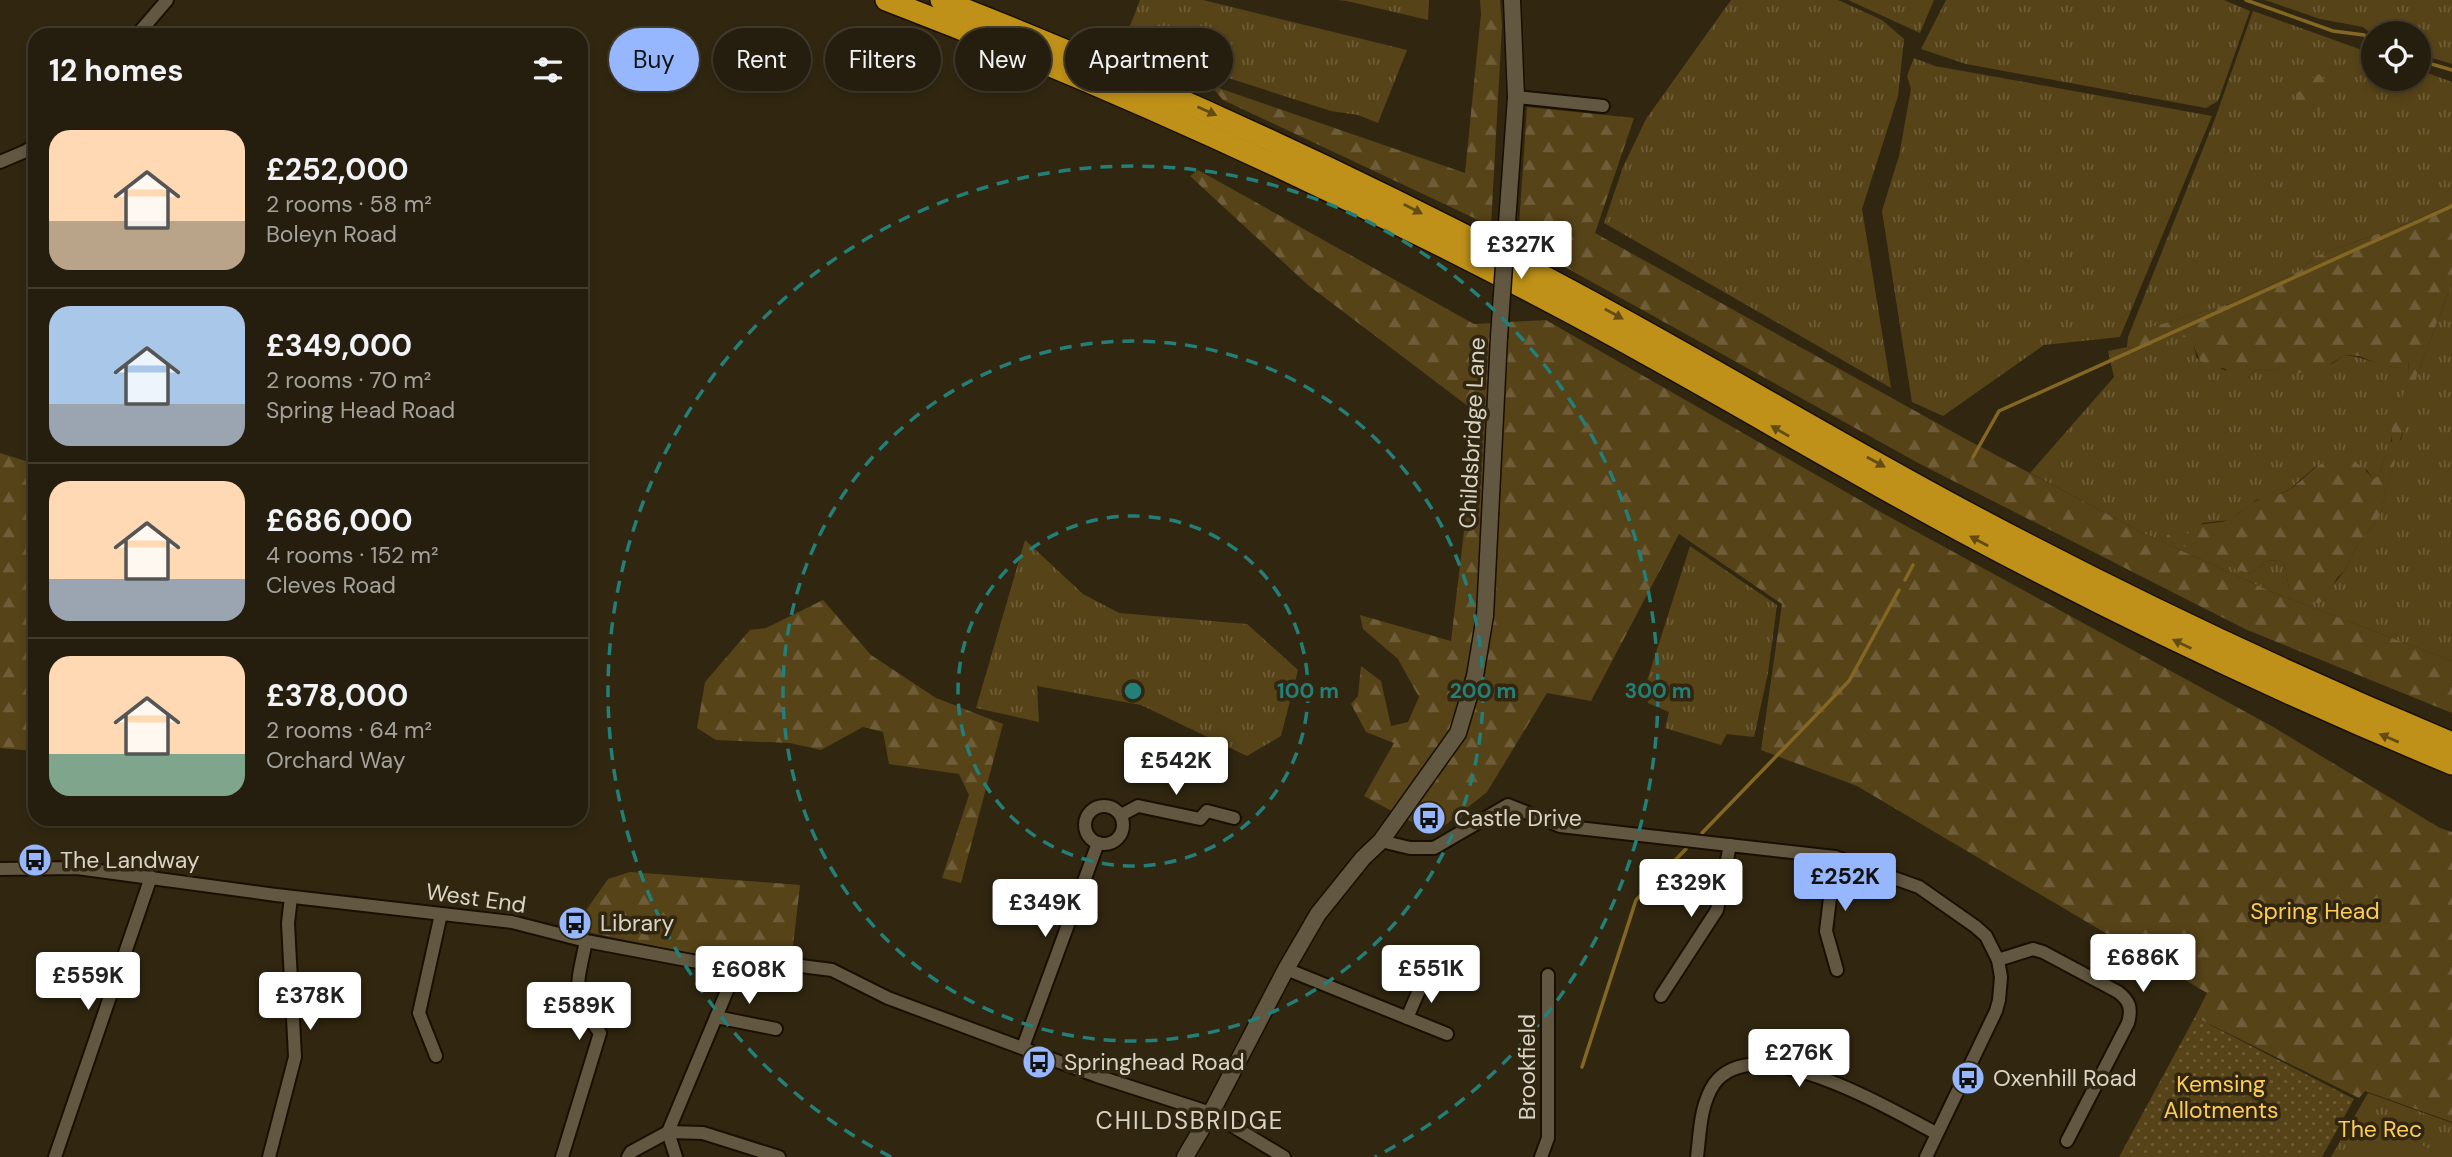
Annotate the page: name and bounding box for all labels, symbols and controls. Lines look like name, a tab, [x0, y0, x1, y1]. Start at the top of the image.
map controls	[2361, 21, 2431, 91]
button: locate	[2361, 21, 2431, 91]
chip: Buy	[609, 28, 699, 91]
chip: Rent	[713, 28, 811, 91]
chip: Filters	[825, 28, 941, 91]
chip: New	[955, 28, 1051, 91]
chip: Apartment	[1065, 28, 1233, 91]
text: 12 homes	[49, 51, 183, 90]
icon: filters	[529, 51, 567, 89]
one-way arrow	[1197, 105, 1217, 117]
text: £252,000	[266, 150, 409, 189]
icon: home	[105, 158, 189, 242]
text: 2 rooms · 58 m²	[266, 189, 432, 219]
one-way arrow	[1403, 203, 1423, 214]
text: Boleyn Road	[266, 219, 397, 249]
pin: £327K	[1472, 222, 1570, 281]
text: £327K	[1487, 229, 1555, 259]
one-way arrow	[1604, 308, 1624, 320]
text: £349,000	[266, 326, 412, 365]
icon: home	[105, 334, 189, 418]
street label: Childsbridge Lane	[1452, 337, 1492, 529]
text: 2 rooms · 70 m²	[266, 365, 431, 395]
text: Spring Head Road	[266, 395, 455, 425]
one-way arrow	[1770, 425, 1790, 437]
one-way arrow	[1867, 456, 1886, 468]
text: £686,000	[266, 501, 413, 540]
icon: home	[105, 509, 189, 593]
one-way arrow	[1969, 535, 1989, 547]
text: 4 rooms · 152 m²	[266, 540, 439, 570]
text: Cleves Road	[266, 570, 396, 600]
one-way arrow	[2172, 638, 2192, 649]
text: £378,000	[266, 676, 408, 715]
text: 100 m	[1277, 677, 1339, 705]
text: 200 m	[1450, 677, 1516, 705]
text: 300 m	[1625, 677, 1691, 705]
centre of rings	[1121, 679, 1145, 703]
icon: home	[105, 684, 189, 768]
text: 2 rooms · 64 m²	[266, 715, 432, 745]
one-way arrow	[2379, 732, 2399, 744]
pin: £542K	[1127, 738, 1225, 797]
text: Orchard Way	[266, 745, 405, 775]
text: £542K	[1140, 745, 1212, 775]
bus stop icon: Castle Drive	[1410, 799, 1448, 837]
place label: Castle Drive	[1454, 803, 1582, 833]
bus stop icon: The Landway	[16, 841, 54, 879]
place label: The Landway	[60, 845, 200, 875]
pin: £252K	[1796, 853, 1894, 913]
pin: £329K	[1642, 860, 1740, 919]
text: £252K	[1810, 861, 1880, 891]
text: £329K	[1655, 867, 1727, 897]
street label: West End	[424, 876, 528, 920]
pin: £349K	[996, 880, 1094, 939]
text: £349K	[1009, 887, 1081, 917]
park label: Spring Head	[2250, 896, 2380, 926]
bus stop icon: Library	[556, 904, 594, 942]
place label: Library	[600, 908, 675, 938]
pin: £686K	[2094, 934, 2192, 994]
text: £686K	[2106, 942, 2180, 972]
pin: £608K	[700, 946, 798, 1006]
pin: £551K	[1382, 946, 1480, 1005]
pin: £559K	[39, 953, 137, 1012]
text: £551K	[1398, 953, 1464, 983]
text: £608K	[712, 954, 786, 984]
text: £559K	[52, 960, 124, 990]
pin: £378K	[261, 972, 359, 1032]
text: £378K	[275, 980, 345, 1010]
pin: £589K	[530, 982, 628, 1042]
text: £589K	[543, 990, 615, 1020]
street label: Brookfield	[1512, 1014, 1542, 1120]
pin: £276K	[1750, 1030, 1848, 1089]
text: £276K	[1764, 1037, 1834, 1067]
bus stop icon: Springhead Road	[1020, 1043, 1058, 1081]
place label: Springhead Road	[1064, 1047, 1245, 1077]
bus stop icon: Oxenhill Road	[1949, 1059, 1987, 1097]
place label: Oxenhill Road	[1993, 1063, 2137, 1093]
park label: Kemsing Allotments	[2163, 1069, 2279, 1125]
district label: CHILDSBRIDGE	[1096, 1105, 1284, 1136]
park label: The Rec	[2338, 1114, 2422, 1144]

